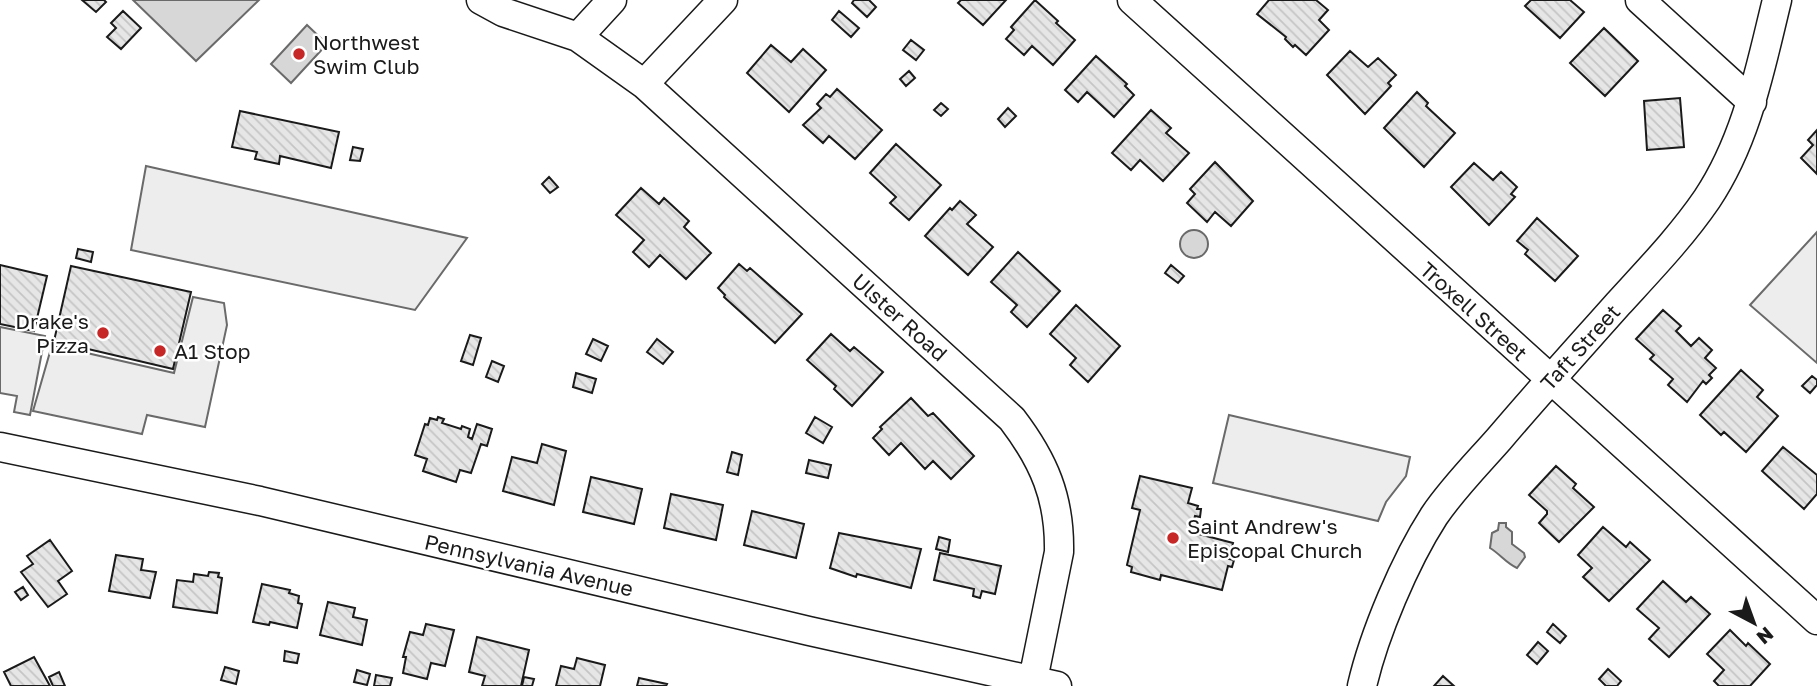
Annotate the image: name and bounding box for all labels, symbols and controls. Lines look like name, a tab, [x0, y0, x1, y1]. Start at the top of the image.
place label: Northwest Swim Club	[313, 29, 420, 79]
marker: Northwest Swim Club	[291, 46, 307, 62]
street label: Troxell Street	[1415, 256, 1533, 366]
street label: Ulster Road	[847, 268, 953, 366]
street label: Taft Street	[1535, 299, 1625, 395]
place label: Drake's Pizza	[15, 308, 89, 358]
marker: Drake's Pizza	[95, 325, 111, 341]
place label: A1 Stop	[174, 338, 250, 364]
marker: A1 Stop	[152, 343, 168, 359]
place label: Saint Andrew's Episcopal Church	[1187, 513, 1363, 563]
street label: Pennsylvania Avenue	[422, 528, 636, 602]
marker: Saint Andrew's Episcopal Church	[1165, 530, 1181, 546]
north arrow	[1719, 588, 1789, 658]
text: N	[1752, 623, 1778, 650]

